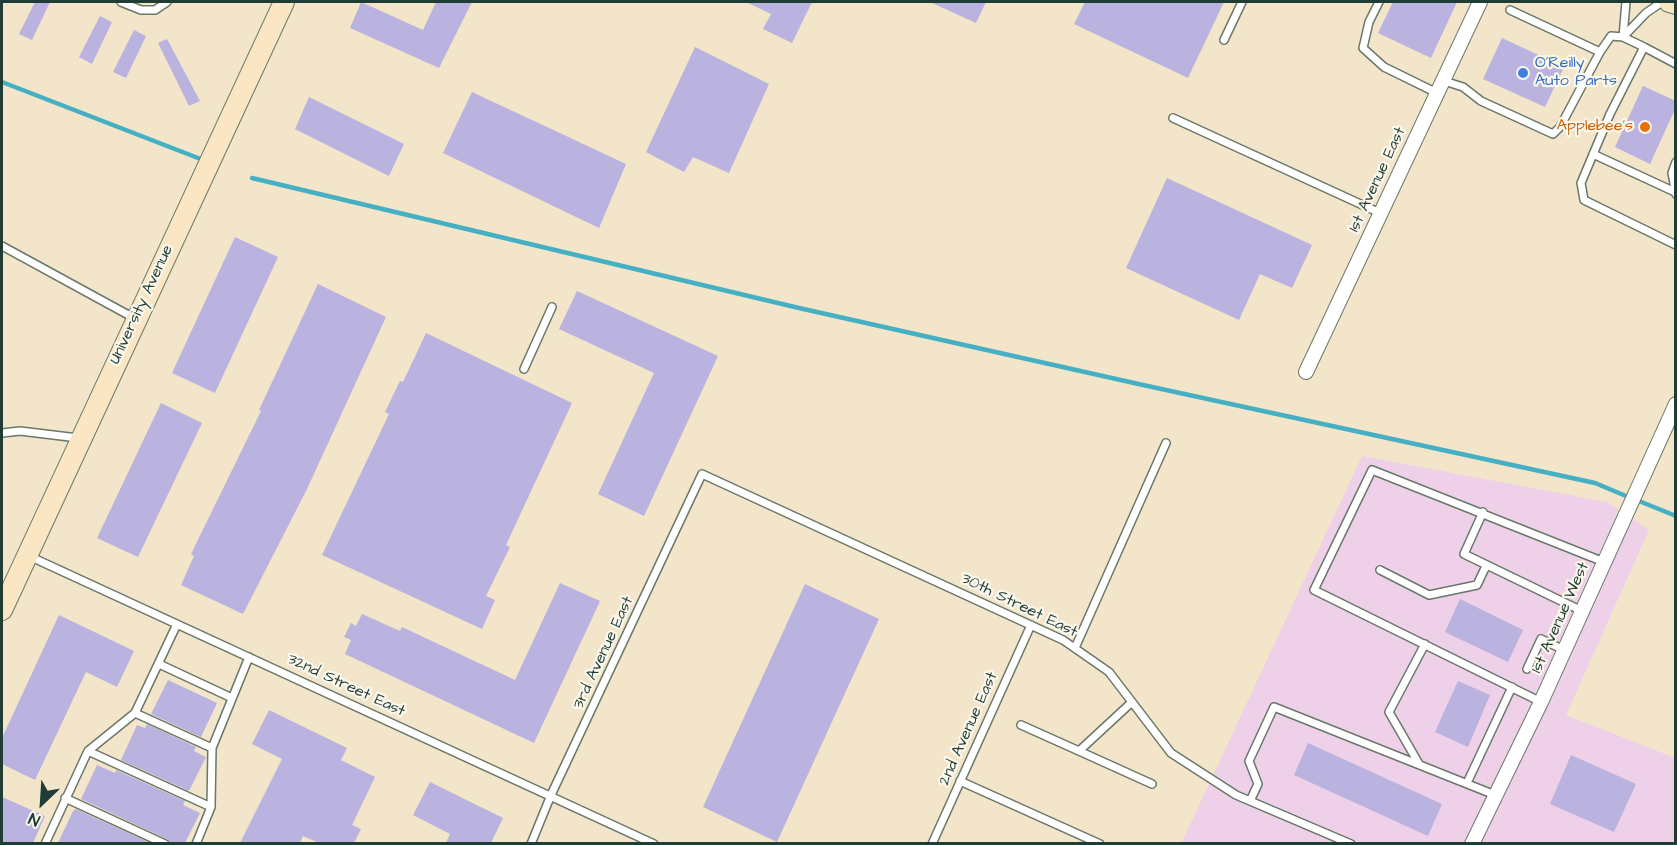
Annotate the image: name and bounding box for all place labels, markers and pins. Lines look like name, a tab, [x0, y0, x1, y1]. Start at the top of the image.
place label: O'Reilly Auto Parts	[1535, 54, 1617, 92]
marker: O'Reilly Auto Parts	[1516, 66, 1530, 80]
place label: Applebee's	[1557, 117, 1633, 137]
marker: Applebee's	[1638, 120, 1652, 134]

